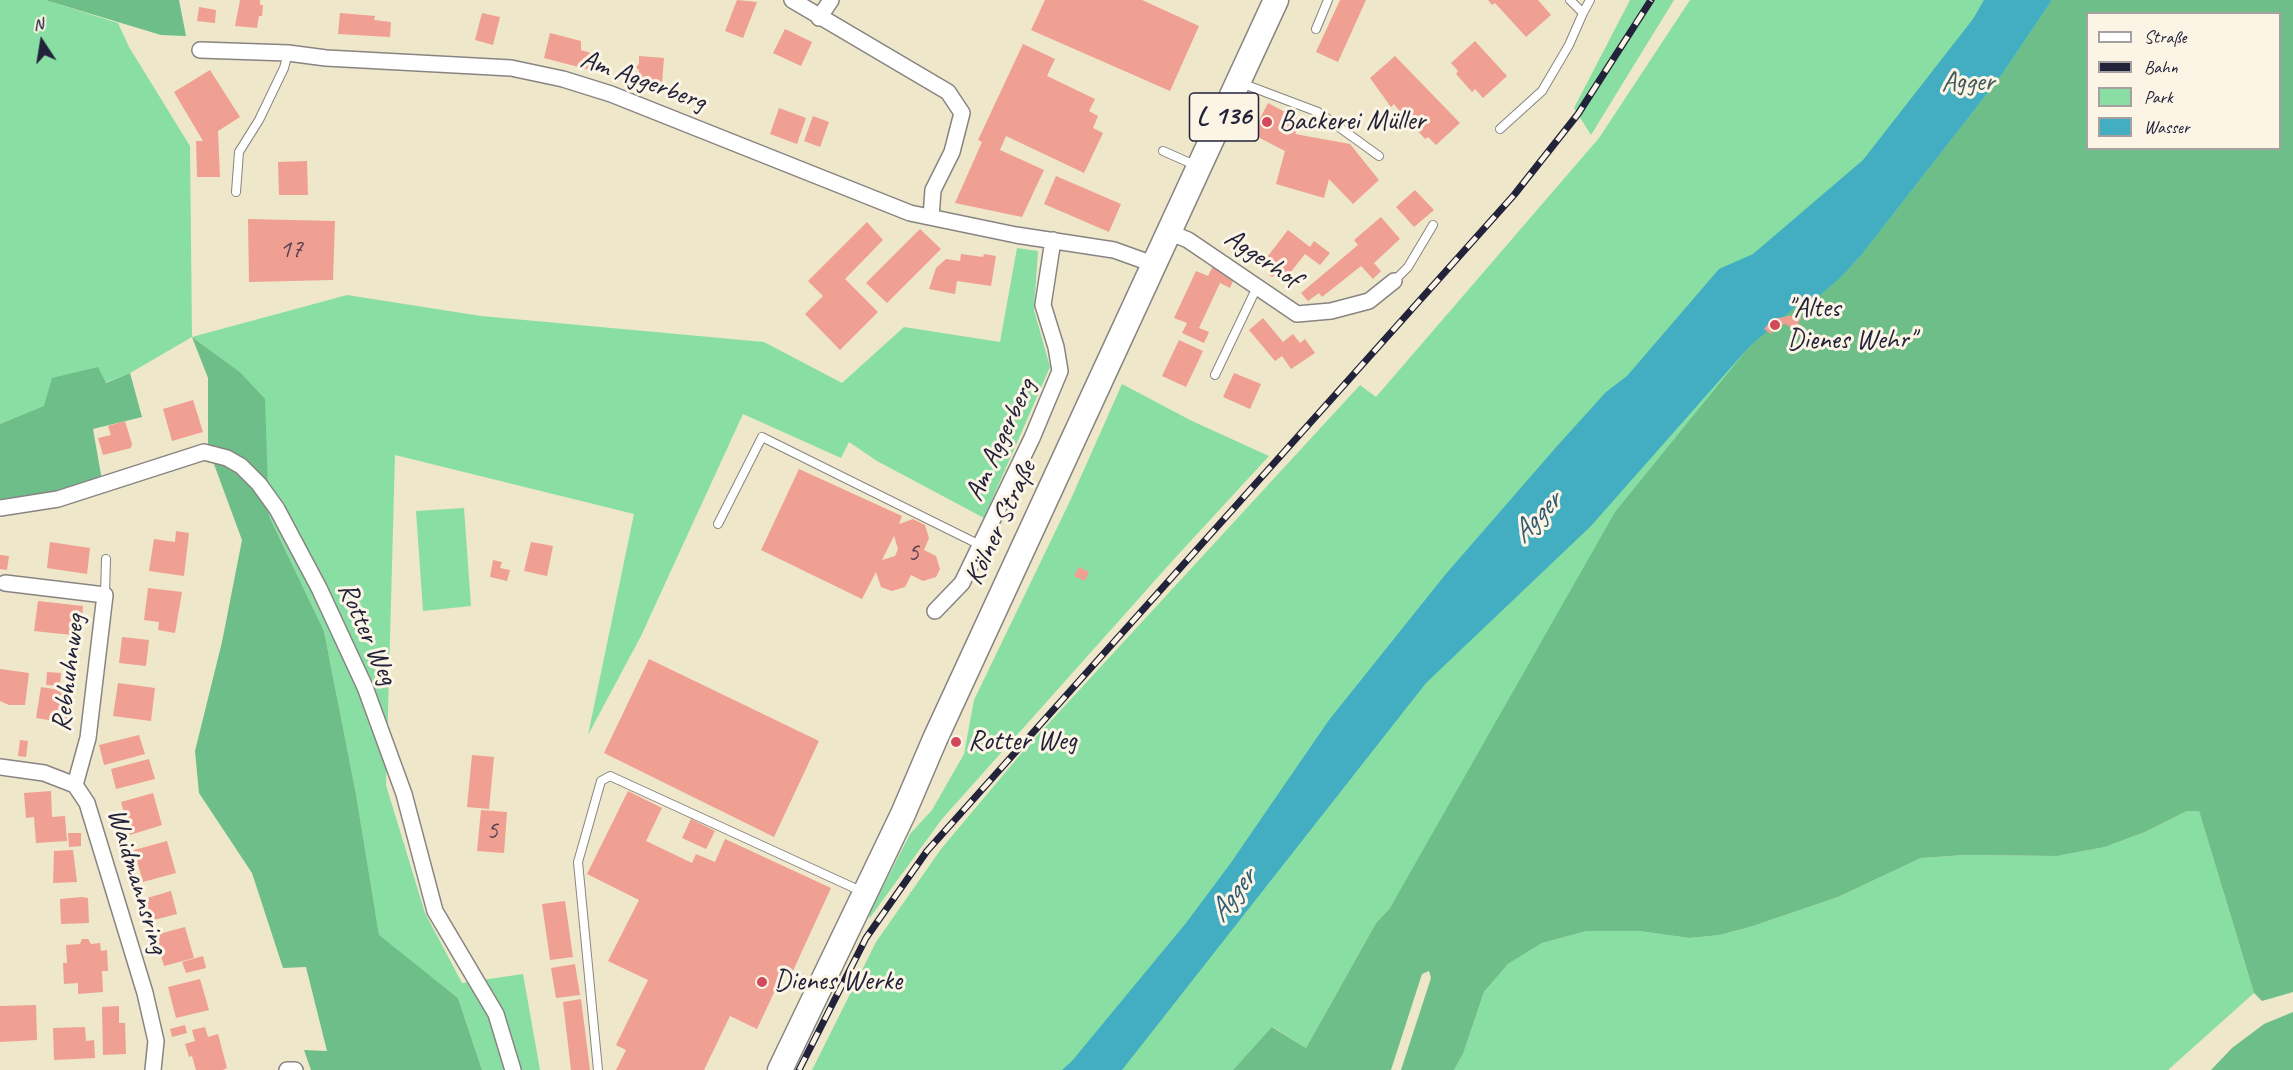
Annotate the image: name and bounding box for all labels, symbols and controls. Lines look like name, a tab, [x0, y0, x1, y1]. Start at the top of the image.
north arrow	[12, 12, 72, 72]
legend	[2086, 12, 2281, 150]
text: N	[31, 14, 45, 35]
text: Straße	[2144, 26, 2186, 48]
street label: Am Aggerberg	[576, 43, 710, 119]
text: Bahn	[2144, 56, 2178, 78]
park label: Agger	[1941, 66, 1995, 100]
text: Park	[2144, 86, 2173, 108]
road number: L 136	[1190, 93, 1258, 141]
place label: Backerei Müller	[1279, 105, 1425, 139]
marker: Backerei Müller	[1260, 115, 1274, 129]
text: Wasser	[2144, 116, 2189, 138]
street label: Aggerhof	[1218, 222, 1306, 296]
house number: 17	[279, 234, 303, 266]
place label: "Altes Dienes Wehr"	[1787, 292, 1915, 358]
marker: "Altes Dienes Wehr"	[1768, 318, 1782, 332]
street label: Am Aggerberg	[958, 374, 1044, 506]
street label: Kölner Straße	[958, 456, 1044, 590]
water label: Agger	[1504, 485, 1570, 551]
house number: 5	[907, 537, 919, 569]
street label: Rotter Weg	[330, 578, 404, 690]
street label: Rebhuhnweg	[45, 612, 93, 734]
place label: Rotter Weg	[968, 725, 1077, 759]
marker: Rotter Weg	[949, 735, 963, 749]
street label: Waidmannsring	[99, 804, 175, 958]
house number: 5	[486, 815, 498, 847]
water label: Agger	[1201, 862, 1265, 930]
place label: Dienes Werke	[774, 965, 902, 999]
marker: Dienes Werke	[755, 975, 769, 989]

